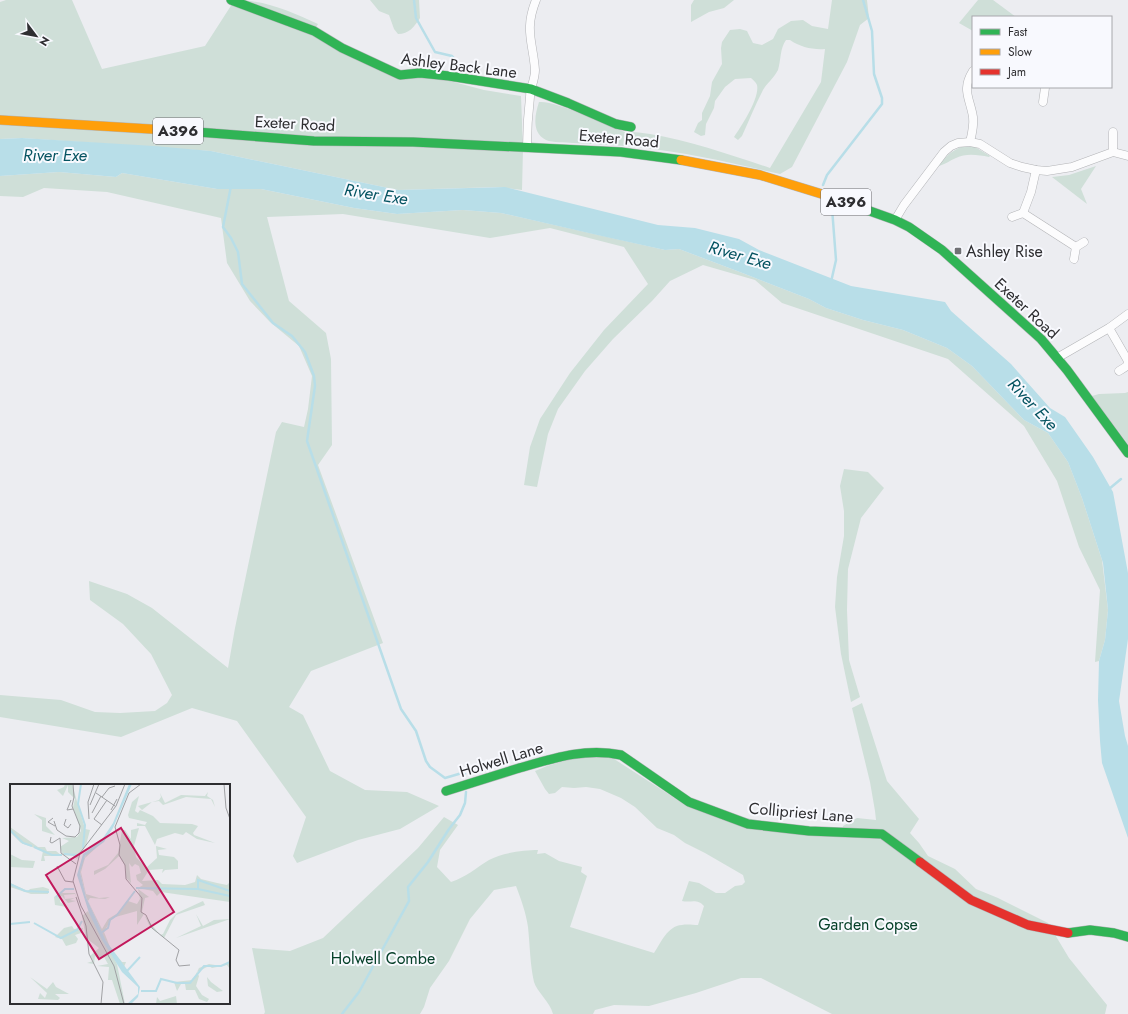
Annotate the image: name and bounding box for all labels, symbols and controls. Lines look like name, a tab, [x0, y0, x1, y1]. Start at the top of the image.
north arrow	[16, 16, 56, 56]
legend	[972, 16, 1112, 88]
text: Fast	[1008, 23, 1027, 41]
text: N	[35, 33, 54, 49]
text: Slow	[1008, 43, 1033, 61]
street label: Ashley Back Lane	[400, 47, 518, 84]
text: Jam	[1006, 63, 1026, 81]
street label: Exeter Road	[254, 110, 336, 137]
road number: A396	[153, 118, 203, 144]
street label: Exeter Road	[578, 124, 660, 153]
water label: River Exe	[23, 143, 88, 167]
water label: River Exe	[342, 177, 410, 211]
road number: A396	[821, 189, 871, 215]
water label: River Exe	[706, 235, 775, 276]
place label: Ashley Rise	[966, 240, 1043, 263]
marker: Ashley Rise	[953, 246, 963, 256]
street label: Exeter Road	[989, 273, 1064, 344]
water label: River Exe	[1002, 372, 1064, 436]
street label: Holwell Lane	[456, 736, 546, 783]
inset map	[10, 784, 230, 1004]
street label: Collipriest Lane	[748, 796, 854, 829]
park label: Garden Copse	[818, 913, 918, 936]
park label: Holwell Combe	[331, 947, 435, 970]

